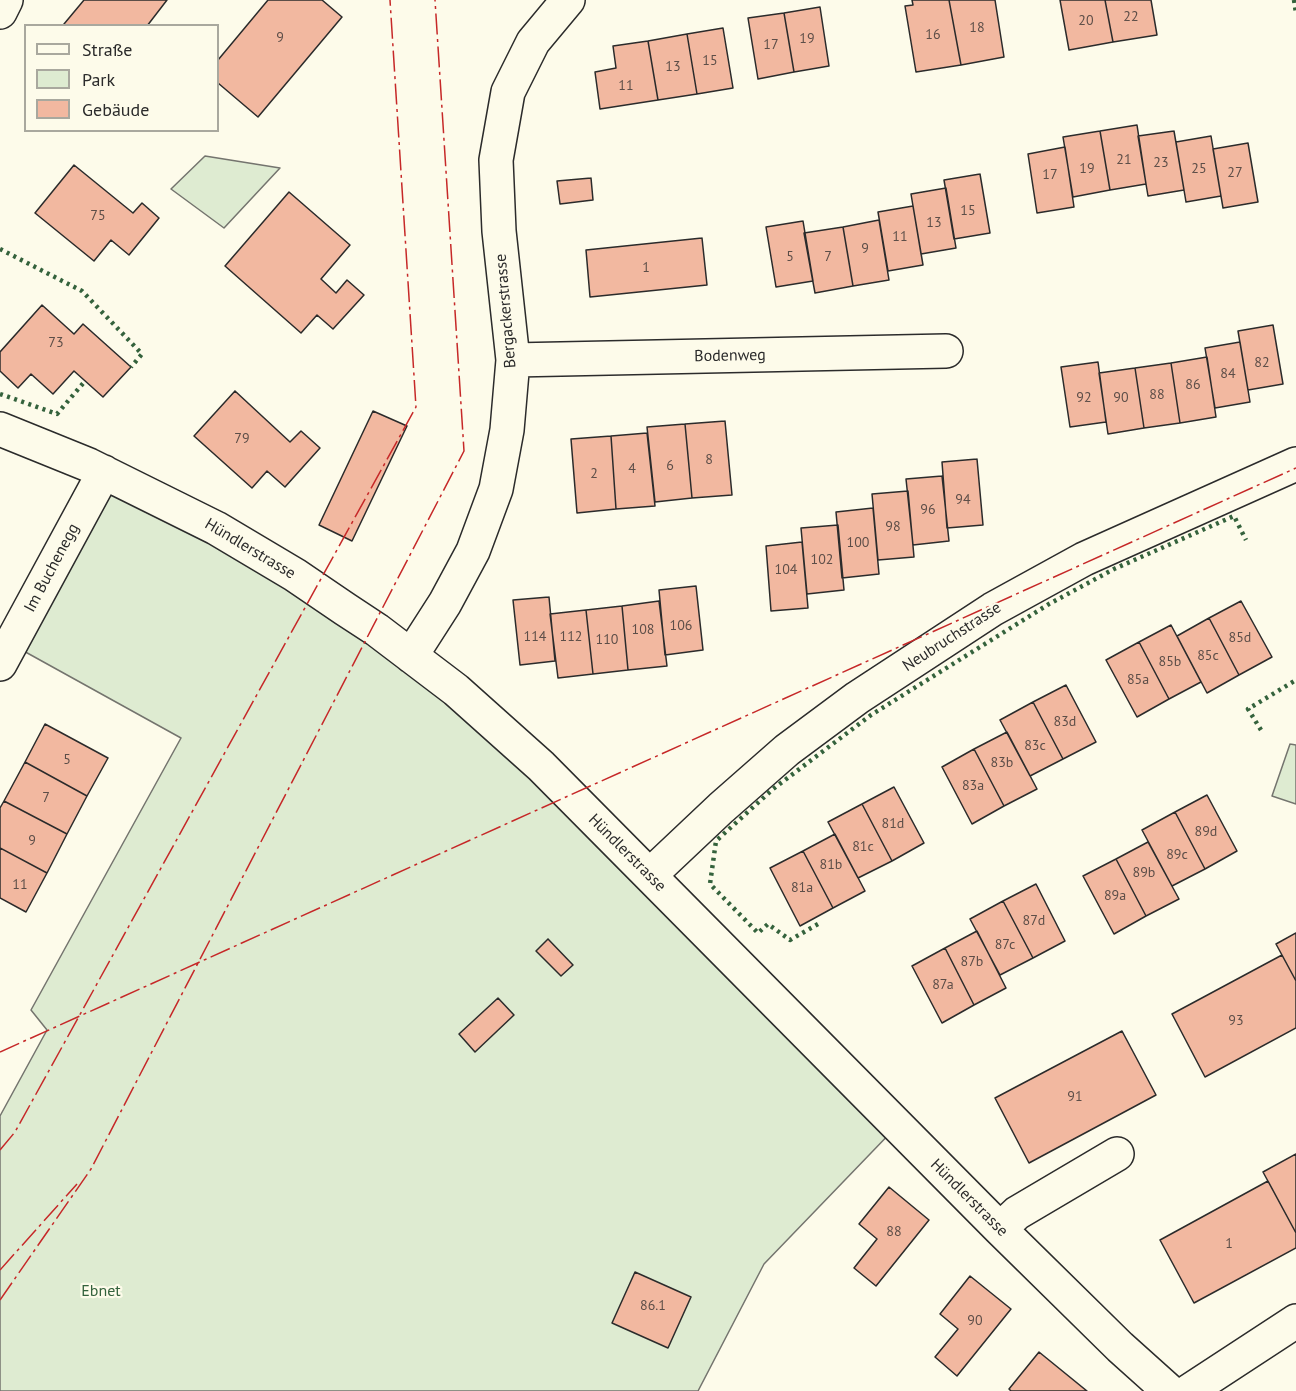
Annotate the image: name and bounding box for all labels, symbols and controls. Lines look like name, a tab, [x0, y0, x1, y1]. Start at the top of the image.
house number: 22	[1123, 9, 1139, 25]
house number: 20	[1078, 13, 1094, 29]
house number: 18	[969, 20, 985, 36]
legend	[24, 24, 219, 132]
house number: 16	[925, 27, 941, 43]
house number: 9	[276, 30, 284, 46]
house number: 19	[799, 31, 815, 47]
house number: 17	[763, 37, 779, 53]
text: Straße	[82, 38, 133, 61]
house number: 15	[702, 53, 718, 69]
house number: 13	[665, 59, 681, 75]
text: Park	[82, 68, 115, 91]
house number: 11	[618, 78, 634, 94]
text: Gebäude	[82, 98, 149, 121]
house number: 21	[1116, 152, 1132, 168]
house number: 23	[1153, 155, 1169, 171]
house number: 19	[1079, 161, 1095, 177]
house number: 25	[1191, 161, 1207, 177]
house number: 27	[1227, 165, 1243, 181]
house number: 17	[1042, 167, 1058, 183]
house number: 15	[960, 203, 976, 219]
house number: 75	[90, 208, 106, 224]
house number: 13	[926, 215, 942, 231]
house number: 11	[892, 229, 908, 245]
house number: 9	[861, 241, 869, 257]
house number: 5	[786, 249, 794, 265]
house number: 7	[824, 249, 832, 265]
street label: Bergackerstrasse	[491, 253, 521, 369]
house number: 1	[642, 260, 650, 276]
house number: 73	[48, 335, 64, 351]
street label: Bodenweg	[694, 346, 766, 366]
house number: 82	[1254, 355, 1270, 371]
house number: 84	[1220, 366, 1236, 382]
house number: 86	[1185, 377, 1201, 393]
house number: 88	[1149, 387, 1165, 403]
house number: 92	[1076, 390, 1092, 406]
house number: 90	[1113, 390, 1129, 406]
house number: 79	[234, 431, 250, 447]
house number: 8	[705, 452, 713, 468]
house number: 6	[666, 458, 674, 474]
house number: 4	[628, 461, 636, 477]
house number: 2	[590, 466, 598, 482]
house number: 94	[955, 492, 971, 508]
house number: 96	[920, 502, 936, 518]
street label: Hündlerstrasse	[201, 514, 299, 584]
house number: 98	[885, 519, 901, 535]
street label: Im Buchenegg	[21, 520, 83, 616]
house number: 100	[847, 535, 869, 551]
house number: 102	[811, 552, 833, 568]
house number: 104	[775, 562, 797, 578]
street label: Neubruchstrasse	[899, 598, 1005, 676]
house number: 106	[670, 618, 692, 634]
house number: 108	[632, 622, 654, 638]
house number: 114	[524, 629, 546, 645]
house number: 112	[560, 629, 582, 645]
house number: 85d	[1229, 630, 1251, 646]
house number: 110	[596, 632, 618, 648]
house number: 85c	[1197, 648, 1219, 664]
house number: 85b	[1159, 654, 1181, 670]
house number: 85a	[1127, 672, 1149, 688]
house number: 83d	[1054, 714, 1076, 730]
house number: 83c	[1024, 738, 1046, 754]
house number: 5	[63, 752, 71, 768]
house number: 83b	[991, 755, 1013, 771]
house number: 83a	[962, 778, 984, 794]
house number: 7	[42, 790, 50, 806]
street label: Hündlerstrasse	[584, 810, 670, 896]
house number: 81d	[882, 816, 904, 832]
house number: 89d	[1195, 824, 1217, 840]
house number: 9	[28, 833, 36, 849]
house number: 81c	[852, 839, 874, 855]
house number: 89c	[1166, 847, 1188, 863]
house number: 81b	[820, 857, 842, 873]
house number: 89b	[1133, 865, 1155, 881]
house number: 11	[12, 877, 28, 893]
house number: 81a	[791, 880, 813, 896]
house number: 89a	[1104, 888, 1126, 904]
house number: 87d	[1023, 913, 1045, 929]
house number: 87c	[995, 937, 1015, 953]
house number: 87b	[961, 954, 983, 970]
house number: 87a	[932, 977, 954, 993]
house number: 93	[1228, 1013, 1244, 1029]
house number: 91	[1067, 1089, 1083, 1105]
street label: Hündlerstrasse	[926, 1155, 1012, 1241]
house number: 88	[886, 1224, 902, 1240]
house number: 1	[1225, 1236, 1233, 1252]
park label: Ebnet	[81, 1281, 121, 1301]
house number: 86.1	[640, 1298, 666, 1314]
house number: 90	[967, 1313, 983, 1329]

